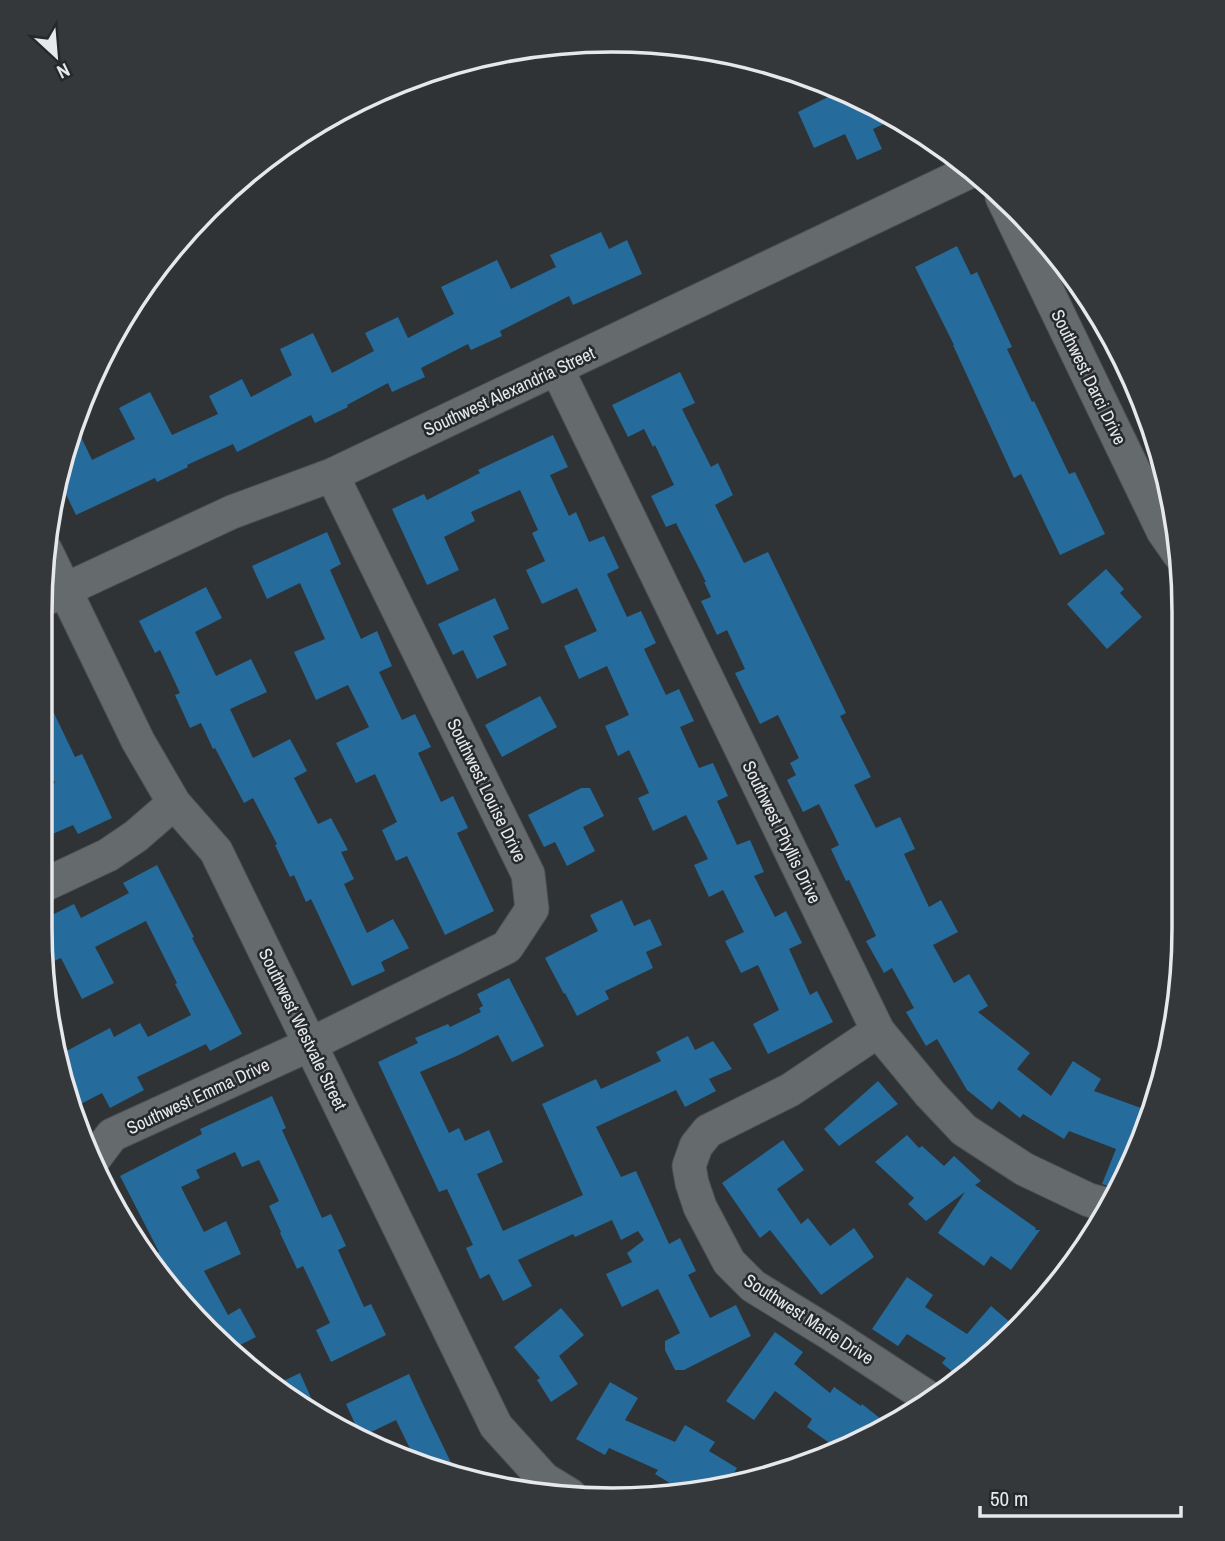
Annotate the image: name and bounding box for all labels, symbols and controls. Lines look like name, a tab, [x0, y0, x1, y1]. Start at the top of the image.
north arrow	[21, 21, 91, 91]
text: N	[53, 57, 74, 85]
street label: Southwest Darci Drive	[1045, 305, 1133, 449]
street label: Southwest Alexandria Street	[419, 340, 599, 442]
street label: Southwest Louise Drive	[441, 714, 533, 866]
street label: Southwest Phyllis Drive	[737, 756, 827, 908]
street label: Southwest Westvale Street	[253, 944, 353, 1114]
street label: Southwest Emma Drive	[122, 1052, 274, 1140]
street label: Southwest Marie Drive	[739, 1268, 879, 1370]
scale bar	[980, 1474, 1181, 1518]
text: 50 m	[990, 1484, 1028, 1513]

